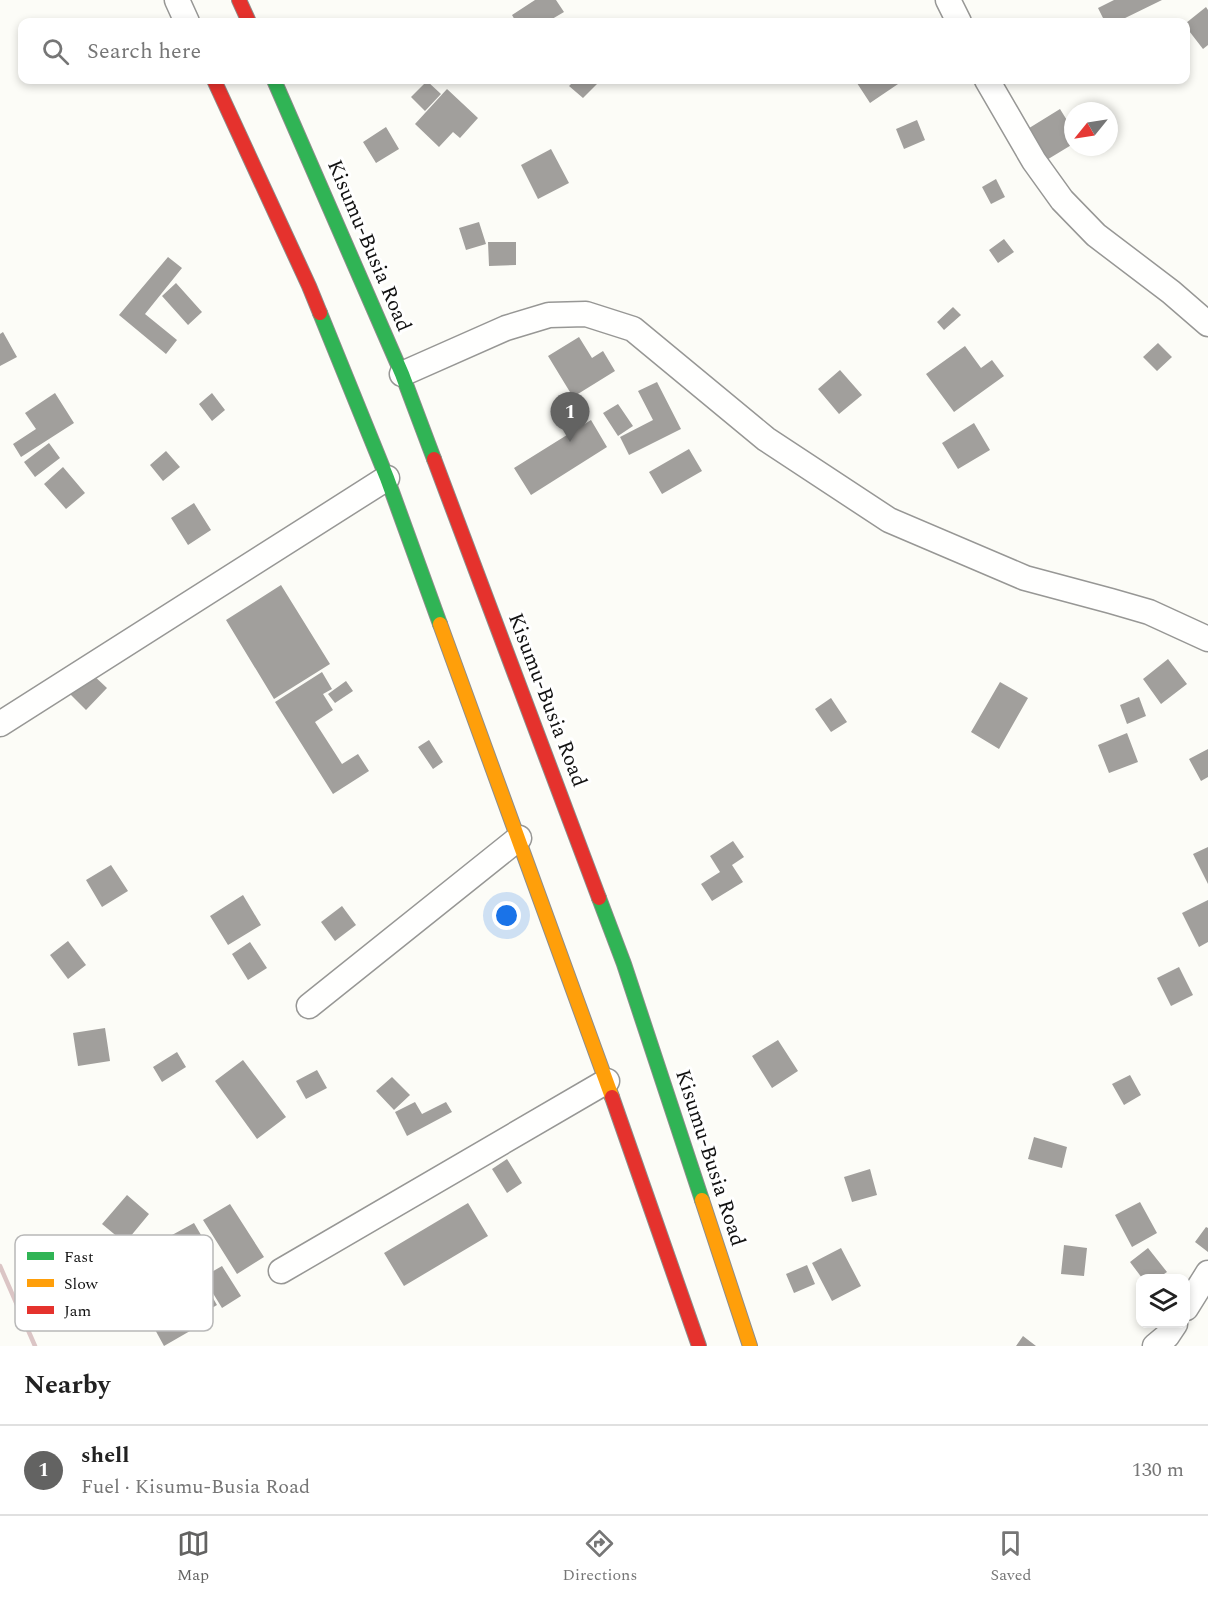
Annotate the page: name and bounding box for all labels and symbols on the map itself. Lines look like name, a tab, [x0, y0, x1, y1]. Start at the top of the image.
north arrow	[1064, 102, 1118, 156]
street label: Kisumu-Busia Road	[318, 155, 420, 337]
pin: 1	[550, 392, 590, 442]
street label: Kisumu-Busia Road	[499, 608, 595, 792]
your location	[492, 901, 521, 930]
street label: Kisumu-Busia Road	[666, 1065, 754, 1251]
legend	[15, 1235, 213, 1331]
text: Fast	[64, 1245, 94, 1269]
text: Slow	[64, 1272, 99, 1296]
text: Jam	[64, 1299, 92, 1323]

